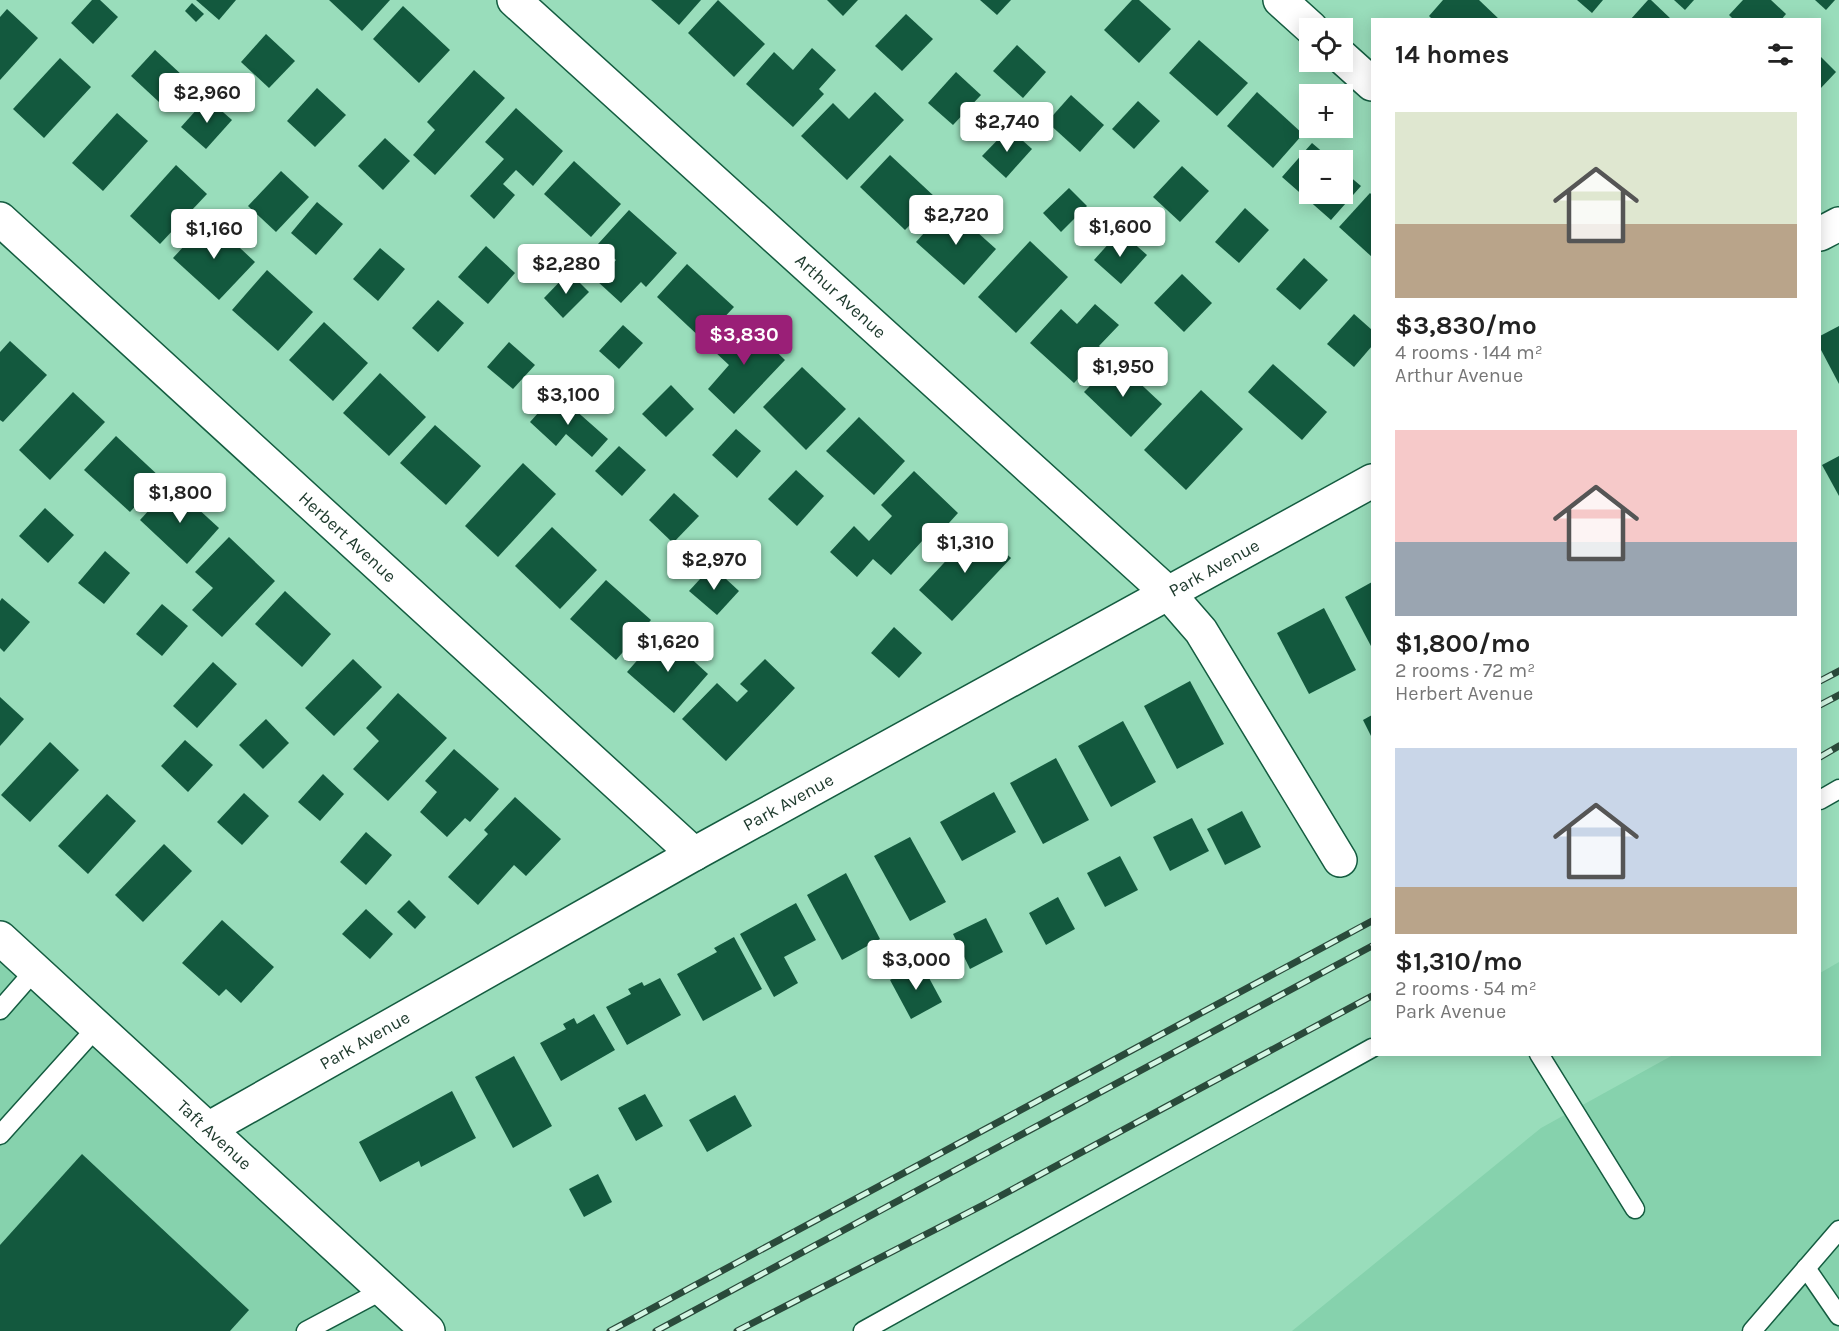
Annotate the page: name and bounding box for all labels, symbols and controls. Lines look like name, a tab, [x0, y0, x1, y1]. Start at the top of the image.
map controls	[1299, 18, 1353, 204]
button: locate	[1299, 18, 1353, 72]
icon: filters	[1764, 38, 1797, 71]
text: 14 homes	[1395, 39, 1509, 70]
pin: $2,960	[158, 73, 256, 124]
text: $2,960	[173, 81, 241, 104]
button: +	[1299, 84, 1353, 138]
pin: $2,740	[958, 102, 1056, 153]
text: $2,740	[974, 110, 1040, 133]
button: −	[1299, 150, 1353, 204]
icon: home	[1542, 151, 1650, 259]
pin: $2,720	[907, 195, 1005, 246]
text: $2,720	[923, 203, 989, 226]
pin: $1,600	[1071, 207, 1169, 258]
pin: $1,160	[165, 209, 263, 260]
text: $1,600	[1088, 215, 1152, 238]
text: $1,160	[185, 217, 243, 240]
pin: $2,280	[517, 244, 615, 295]
street label: Arthur Avenue	[791, 249, 891, 343]
text: $2,280	[532, 252, 600, 275]
text: $3,830/mo	[1395, 310, 1537, 341]
pin: $3,830	[695, 315, 793, 366]
text: $3,830	[709, 323, 779, 346]
text: 4 rooms · 144 m²	[1395, 341, 1543, 364]
pin: $1,950	[1074, 347, 1172, 398]
text: $1,950	[1092, 355, 1154, 378]
text: Arthur Avenue	[1395, 364, 1523, 387]
pin: $3,100	[519, 375, 617, 426]
text: $3,100	[536, 383, 600, 406]
icon: home	[1542, 469, 1650, 577]
pin: $1,800	[131, 473, 229, 524]
text: $1,800	[148, 481, 212, 504]
street label: Herbert Avenue	[294, 487, 401, 587]
pin: $1,310	[916, 523, 1014, 574]
text: $1,310	[936, 531, 994, 554]
street label: Park Avenue	[1165, 534, 1263, 602]
pin: $2,970	[665, 540, 763, 591]
text: $2,970	[681, 548, 747, 571]
pin: $1,620	[619, 622, 717, 673]
text: $1,800/mo	[1395, 628, 1530, 659]
text: $1,620	[637, 630, 699, 653]
text: 2 rooms · 72 m²	[1395, 659, 1535, 682]
text: Herbert Avenue	[1395, 682, 1533, 705]
street label: Park Avenue	[739, 768, 837, 836]
icon: home	[1542, 787, 1650, 895]
pin: $3,000	[867, 940, 965, 991]
text: $1,310/mo	[1395, 946, 1522, 977]
text: $3,000	[881, 948, 951, 971]
text: 2 rooms · 54 m²	[1395, 977, 1537, 1000]
text: Park Avenue	[1395, 1000, 1506, 1023]
street label: Park Avenue	[316, 1006, 414, 1075]
street label: Taft Avenue	[172, 1095, 256, 1175]

